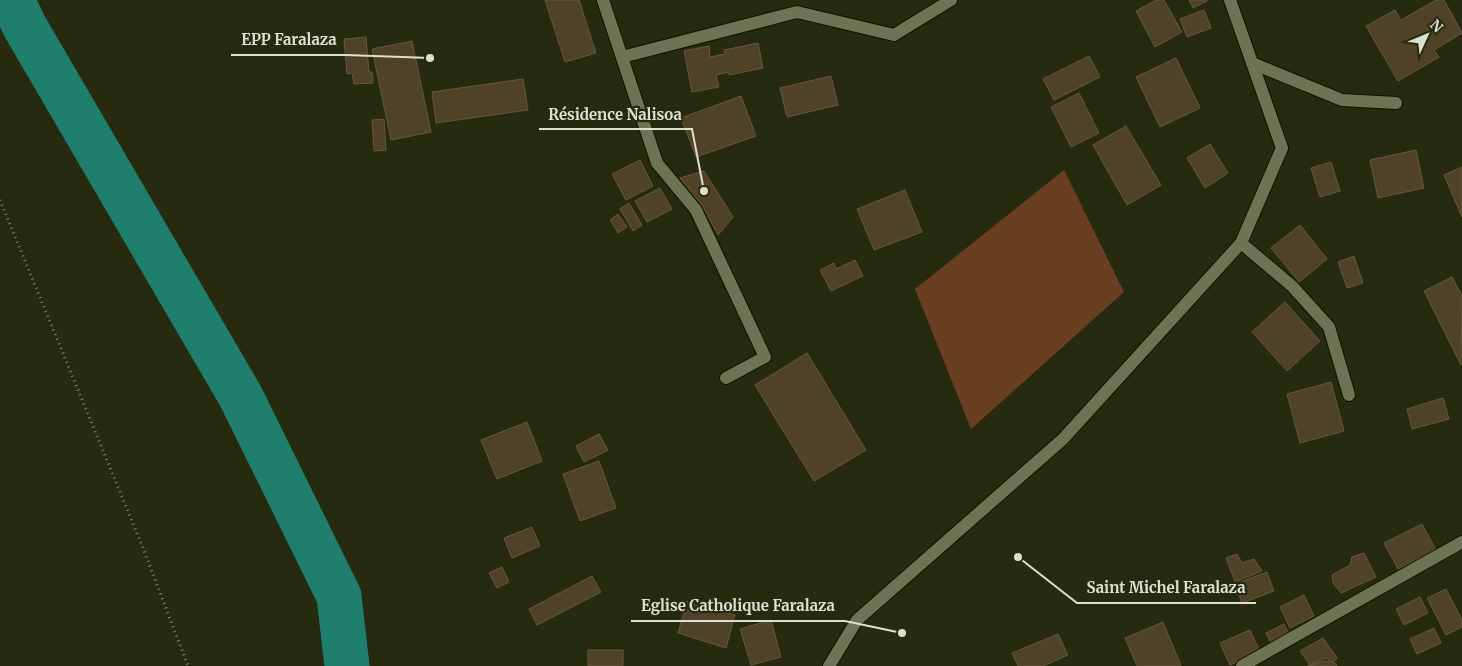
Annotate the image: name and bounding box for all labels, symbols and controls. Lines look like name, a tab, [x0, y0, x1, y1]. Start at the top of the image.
north arrow	[1402, 10, 1452, 60]
text: N	[1426, 16, 1447, 36]
callout: EPP Faralaza	[231, 25, 346, 55]
text: EPP Faralaza	[241, 30, 337, 49]
callout: Résidence Nalisoa	[539, 99, 692, 129]
text: Résidence Nalisoa	[548, 105, 682, 124]
callout: Saint Michel Faralaza	[1077, 573, 1256, 603]
text: Saint Michel Faralaza	[1086, 578, 1246, 597]
callout: Eglise Catholique Faralaza	[631, 591, 845, 621]
text: Eglise Catholique Faralaza	[641, 596, 836, 615]

